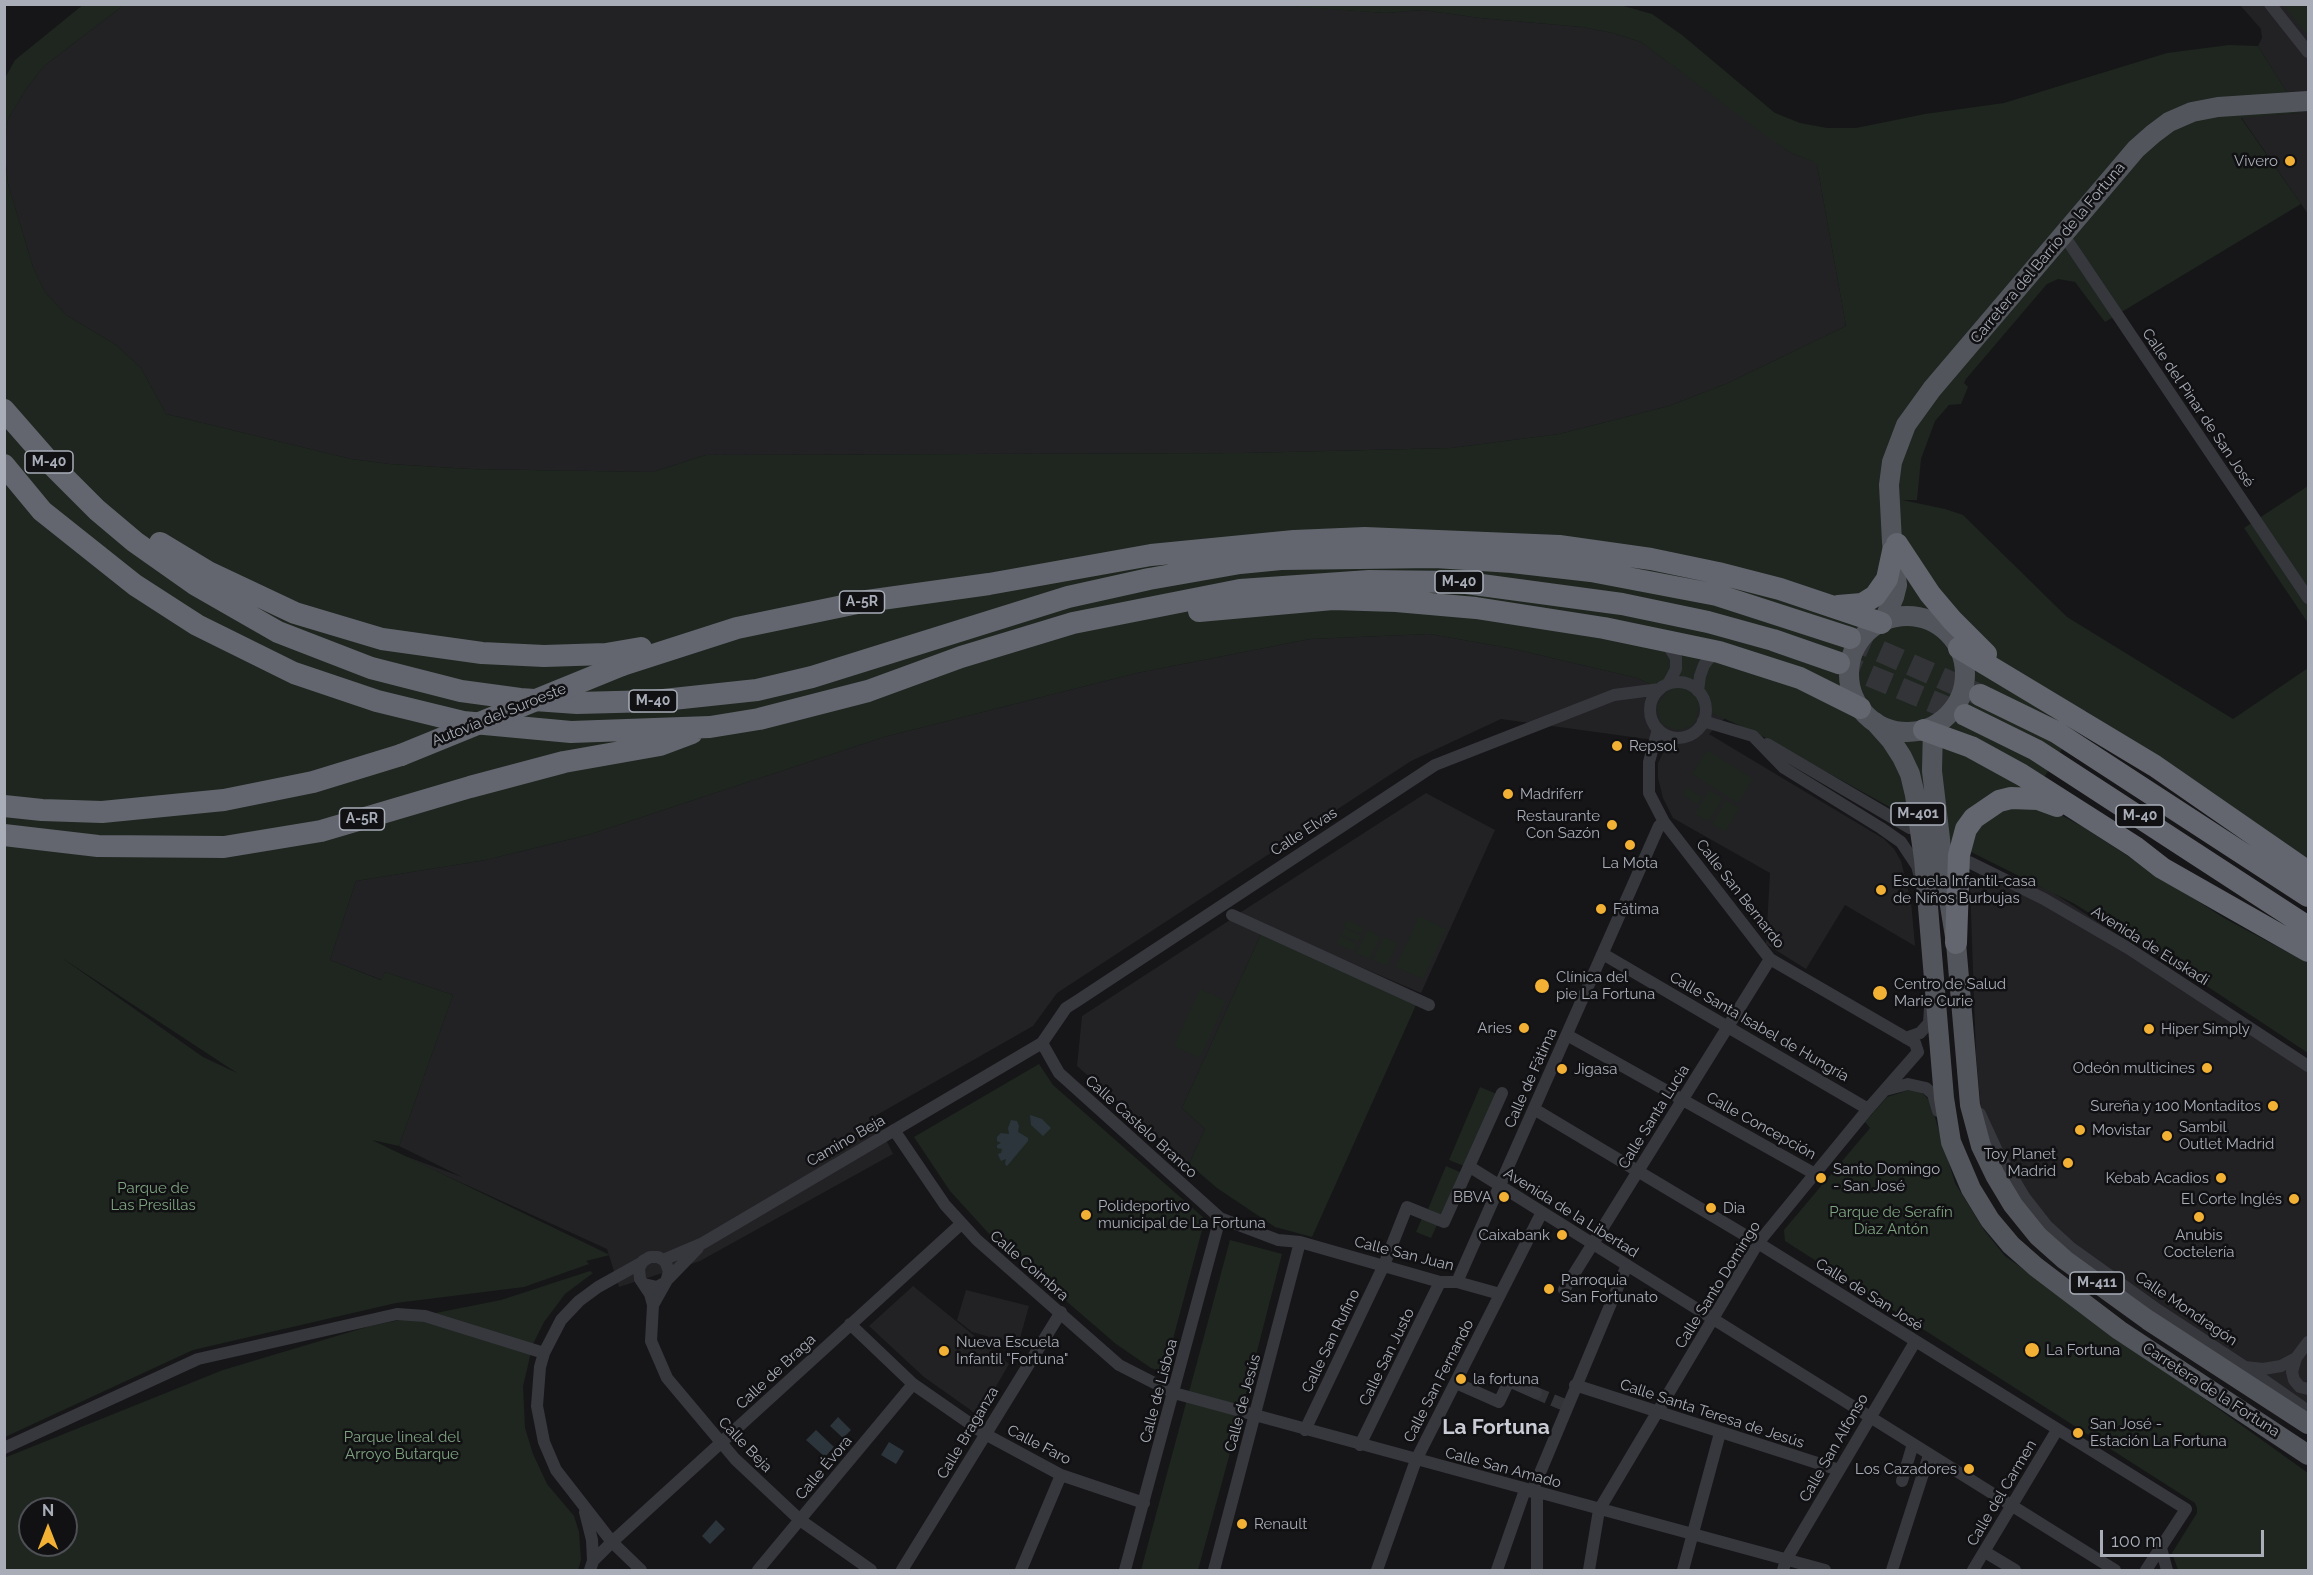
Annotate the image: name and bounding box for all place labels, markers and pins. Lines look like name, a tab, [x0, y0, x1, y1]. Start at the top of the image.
place label: Vivero	[2234, 152, 2278, 170]
marker: Vivero	[2283, 154, 2297, 168]
place label: Repsol	[1629, 737, 1677, 755]
marker: Repsol	[1610, 739, 1624, 753]
place label: Madriferr	[1520, 785, 1583, 803]
marker: Madriferr	[1501, 787, 1515, 801]
place label: Restaurante Con Sazón	[1517, 807, 1600, 842]
marker: Restaurante Con Sazón	[1605, 818, 1619, 832]
marker: La Mota	[1623, 838, 1637, 852]
place label: La Mota	[1602, 854, 1658, 872]
place label: Escuela Infantil-casa de Niños Burbujas	[1893, 872, 2036, 907]
marker: Escuela Infantil-casa de Niños Burbujas	[1874, 883, 1888, 897]
place label: Fátima	[1613, 900, 1659, 918]
marker: Fátima	[1594, 902, 1608, 916]
place label: Clínica del pie La Fortuna	[1556, 968, 1655, 1003]
place label: Centro de Salud Marie Curie	[1894, 975, 2006, 1010]
marker: Clínica del pie La Fortuna	[1533, 977, 1551, 995]
marker: Centro de Salud Marie Curie	[1871, 984, 1889, 1002]
place label: Aries	[1477, 1019, 1512, 1037]
place label: Hiper Simply	[2161, 1020, 2250, 1038]
marker: Aries	[1517, 1021, 1531, 1035]
marker: Hiper Simply	[2142, 1022, 2156, 1036]
place label: Odeón multicines	[2073, 1059, 2195, 1077]
place label: Jigasa	[1574, 1060, 1617, 1078]
marker: Odeón multicines	[2200, 1061, 2214, 1075]
marker: Jigasa	[1555, 1062, 1569, 1076]
place label: Sureña y 100 Montaditos	[2090, 1097, 2261, 1115]
marker: Sureña y 100 Montaditos	[2266, 1099, 2280, 1113]
place label: Sambil Outlet Madrid	[2179, 1118, 2274, 1153]
place label: Movistar	[2092, 1121, 2151, 1139]
marker: Movistar	[2073, 1123, 2087, 1137]
marker: Sambil Outlet Madrid	[2160, 1129, 2174, 1143]
place label: Toy Planet Madrid	[1984, 1145, 2056, 1180]
marker: Toy Planet Madrid	[2061, 1156, 2075, 1170]
place label: Santo Domingo - San José	[1833, 1160, 1940, 1195]
place label: Kebab Acadios	[2105, 1169, 2209, 1187]
marker: Santo Domingo - San José	[1814, 1171, 1828, 1185]
marker: Kebab Acadios	[2214, 1171, 2228, 1185]
place label: BBVA	[1453, 1188, 1492, 1206]
marker: BBVA	[1497, 1190, 1511, 1204]
place label: El Corte Inglés	[2181, 1190, 2282, 1208]
marker: El Corte Inglés	[2287, 1192, 2301, 1206]
place label: Polideportivo municipal de La Fortuna	[1098, 1197, 1266, 1232]
place label: Dia	[1723, 1199, 1745, 1217]
marker: Dia	[1704, 1201, 1718, 1215]
marker: Polideportivo municipal de La Fortuna	[1079, 1208, 1093, 1222]
marker: Anubis Coctelería	[2192, 1210, 2206, 1224]
place label: Caixabank	[1478, 1226, 1550, 1244]
place label: Anubis Coctelería	[2164, 1226, 2234, 1261]
marker: Caixabank	[1555, 1228, 1569, 1242]
place label: Parroquia San Fortunato	[1561, 1271, 1658, 1306]
marker: Parroquia San Fortunato	[1542, 1282, 1556, 1296]
place label: Nueva Escuela Infantil "Fortuna"	[956, 1333, 1068, 1368]
marker: La Fortuna	[2023, 1341, 2041, 1359]
place label: La Fortuna	[2046, 1341, 2120, 1359]
marker: Nueva Escuela Infantil "Fortuna"	[937, 1344, 951, 1358]
place label: la fortuna	[1473, 1370, 1539, 1388]
marker: la fortuna	[1454, 1372, 1468, 1386]
place label: San José - Estación La Fortuna	[2090, 1415, 2227, 1450]
marker: San José - Estación La Fortuna	[2071, 1426, 2085, 1440]
place label: Los Cazadores	[1855, 1460, 1957, 1478]
marker: Los Cazadores	[1962, 1462, 1976, 1476]
place label: Renault	[1254, 1515, 1307, 1533]
marker: Renault	[1235, 1517, 1249, 1531]

